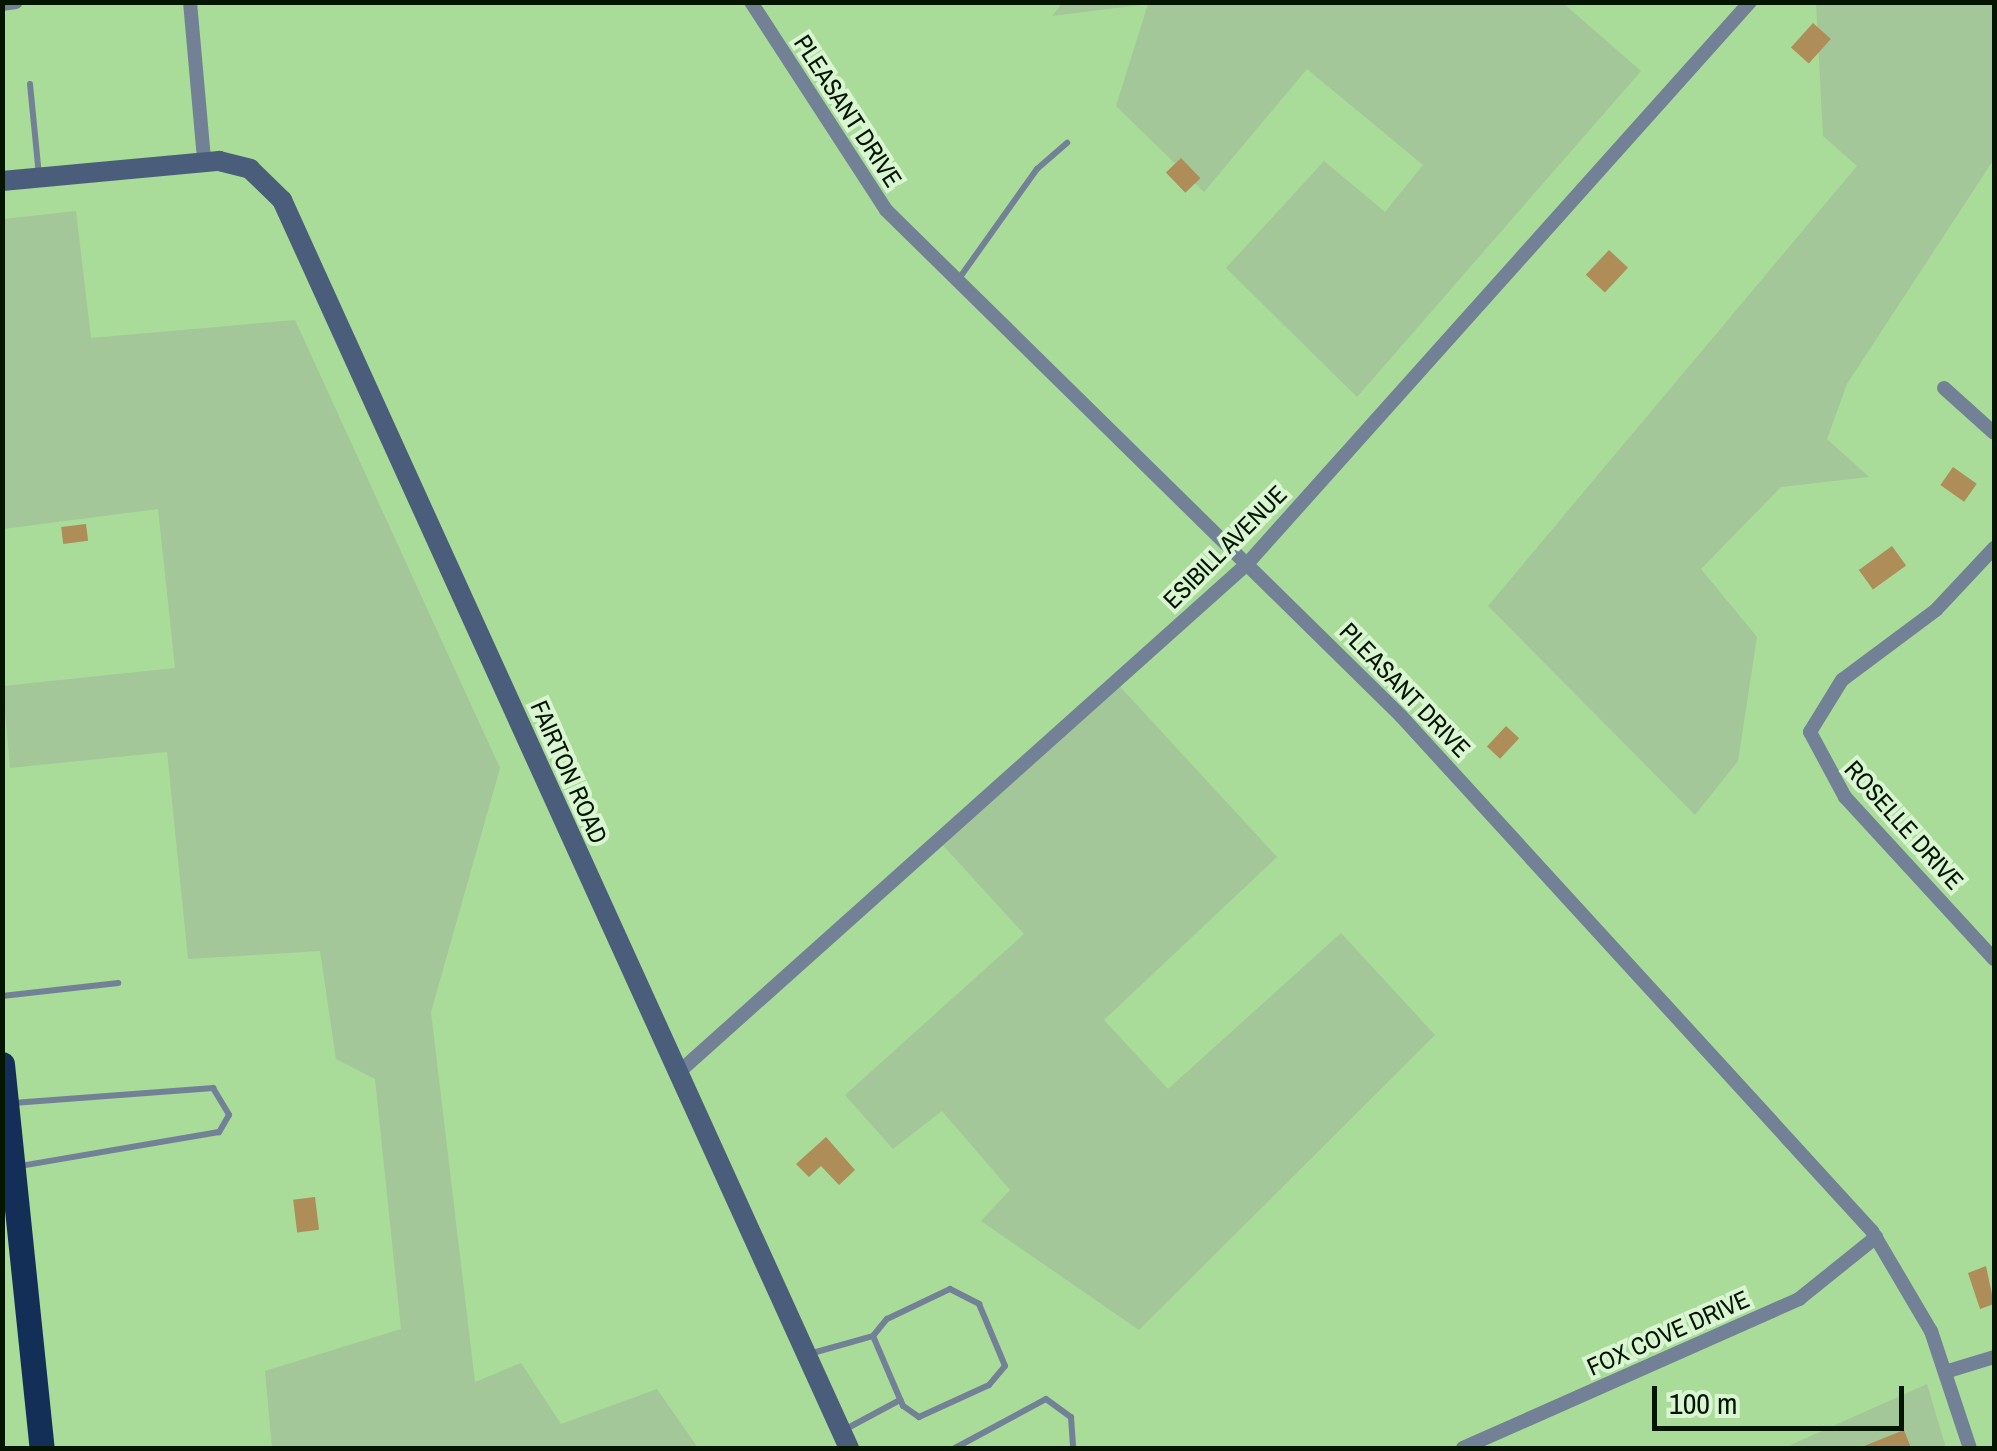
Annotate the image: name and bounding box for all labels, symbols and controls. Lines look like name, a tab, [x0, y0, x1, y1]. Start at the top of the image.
street label: PLEASANT DRIVE	[788, 29, 908, 193]
street label: ESIBILL AVENUE	[1157, 479, 1293, 615]
street label: PLEASANT DRIVE	[1333, 616, 1477, 764]
street label: FAIRTON ROAD	[524, 696, 614, 848]
street label: ROSELLE DRIVE	[1838, 754, 1970, 896]
street label: FOX COVE DRIVE	[1582, 1284, 1754, 1382]
scale bar	[1657, 1366, 1910, 1428]
text: 100 m	[1669, 1383, 1737, 1423]

